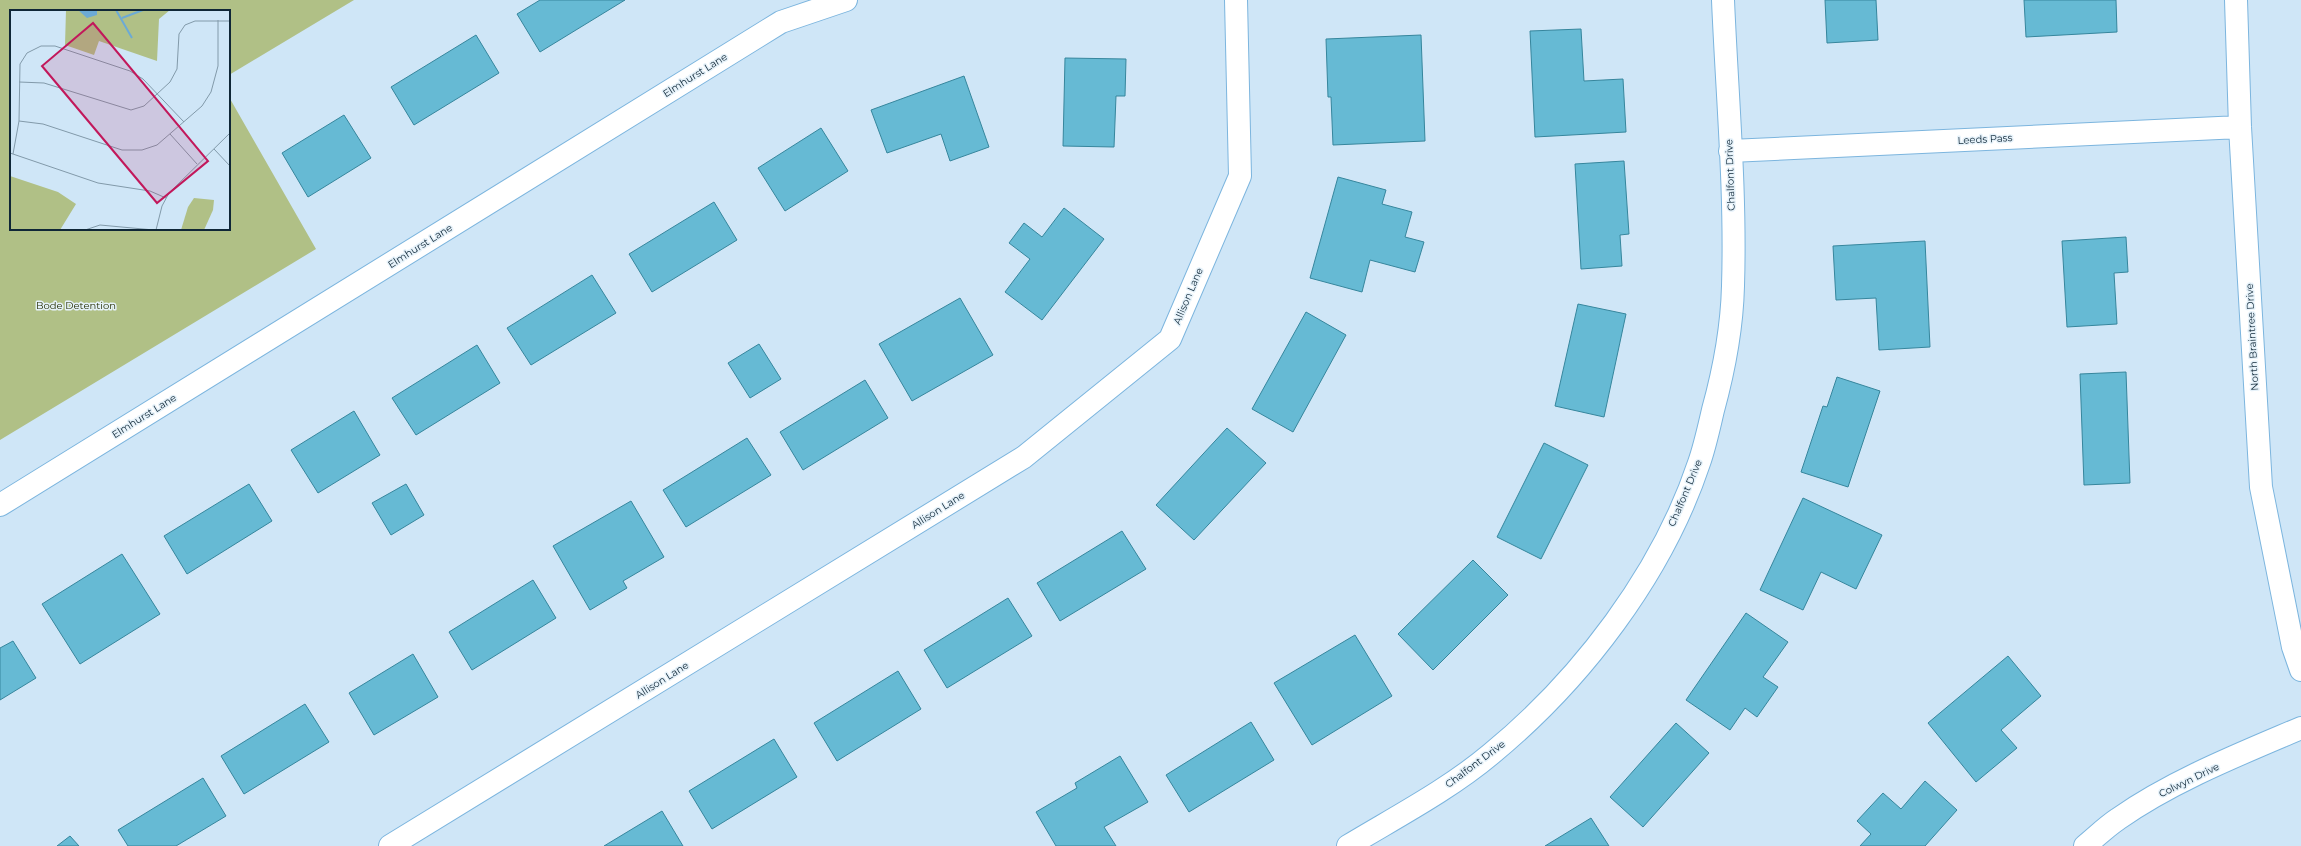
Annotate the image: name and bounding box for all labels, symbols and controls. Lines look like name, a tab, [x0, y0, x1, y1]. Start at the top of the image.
inset map	[10, 10, 230, 230]
street label: Elmhurst Lane	[660, 50, 730, 100]
street label: Leeds Pass	[1957, 131, 2013, 147]
street label: Chalfont Drive	[1722, 139, 1738, 211]
street label: Elmhurst Lane	[385, 221, 455, 271]
street label: Allison Lane	[1170, 266, 1206, 326]
street label: North Braintree Drive	[2243, 283, 2261, 391]
park label: Bode Detention	[36, 299, 116, 312]
street label: Elmhurst Lane	[109, 391, 179, 441]
street label: Chalfont Drive	[1665, 457, 1705, 529]
street label: Allison Lane	[909, 488, 967, 532]
street label: Allison Lane	[633, 658, 691, 702]
street label: Chalfont Drive	[1442, 737, 1508, 791]
street label: Colwyn Drive	[2157, 760, 2221, 800]

